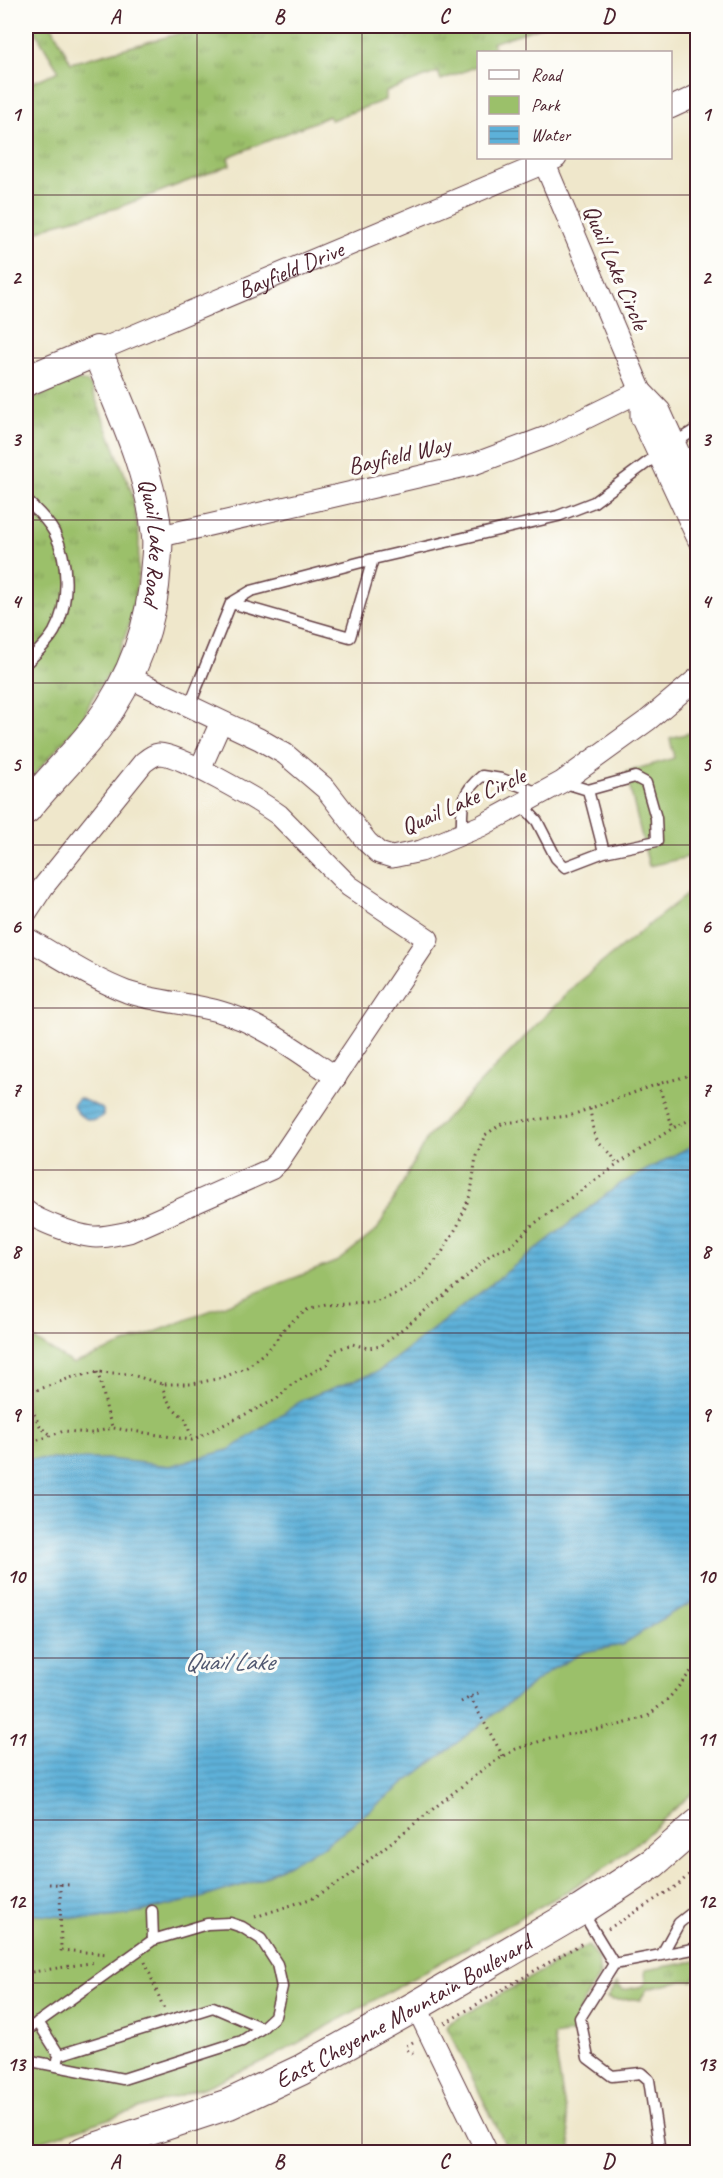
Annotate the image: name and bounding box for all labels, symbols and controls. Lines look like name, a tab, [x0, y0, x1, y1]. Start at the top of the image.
text: A	[110, 4, 122, 29]
text: B	[274, 4, 286, 29]
text: C	[439, 4, 451, 29]
text: D	[602, 4, 616, 29]
legend	[477, 51, 672, 159]
text: Road	[531, 64, 564, 86]
text: Park	[531, 94, 561, 116]
text: 1	[12, 102, 23, 127]
text: 1	[702, 102, 713, 127]
text: Water	[531, 124, 572, 146]
street label: Quail Lake Circle	[576, 200, 657, 336]
street label: Bayfield Drive	[233, 233, 350, 305]
text: 2	[12, 265, 23, 290]
text: 2	[702, 265, 713, 290]
text: 3	[12, 427, 23, 452]
text: 3	[702, 427, 713, 452]
street label: Bayfield Way	[345, 428, 455, 481]
street label: Quail Lake Road	[132, 475, 173, 612]
text: 4	[12, 589, 24, 614]
text: 4	[702, 589, 714, 614]
text: 5	[12, 752, 23, 777]
text: 5	[702, 752, 713, 777]
street label: Quail Lake Circle	[396, 759, 532, 842]
text: 6	[11, 914, 22, 939]
text: 6	[701, 914, 712, 939]
text: 7	[12, 1077, 23, 1102]
text: 7	[702, 1077, 713, 1102]
text: 8	[12, 1239, 24, 1264]
text: 8	[702, 1239, 714, 1264]
text: 9	[12, 1402, 23, 1427]
text: 9	[702, 1402, 713, 1427]
text: 10	[7, 1564, 27, 1589]
text: 10	[697, 1564, 717, 1589]
water label: Quail Lake	[184, 1645, 277, 1678]
text: 11	[7, 1727, 27, 1752]
text: 11	[697, 1727, 717, 1752]
text: 12	[7, 1889, 27, 1914]
text: 12	[697, 1889, 717, 1914]
street label: East Cheyenne Mountain Boulevard	[270, 1925, 540, 2095]
text: 13	[7, 2052, 27, 2077]
text: 13	[697, 2052, 717, 2077]
text: A	[110, 2149, 122, 2174]
text: B	[274, 2149, 286, 2174]
text: C	[439, 2149, 451, 2174]
text: D	[602, 2149, 616, 2174]

